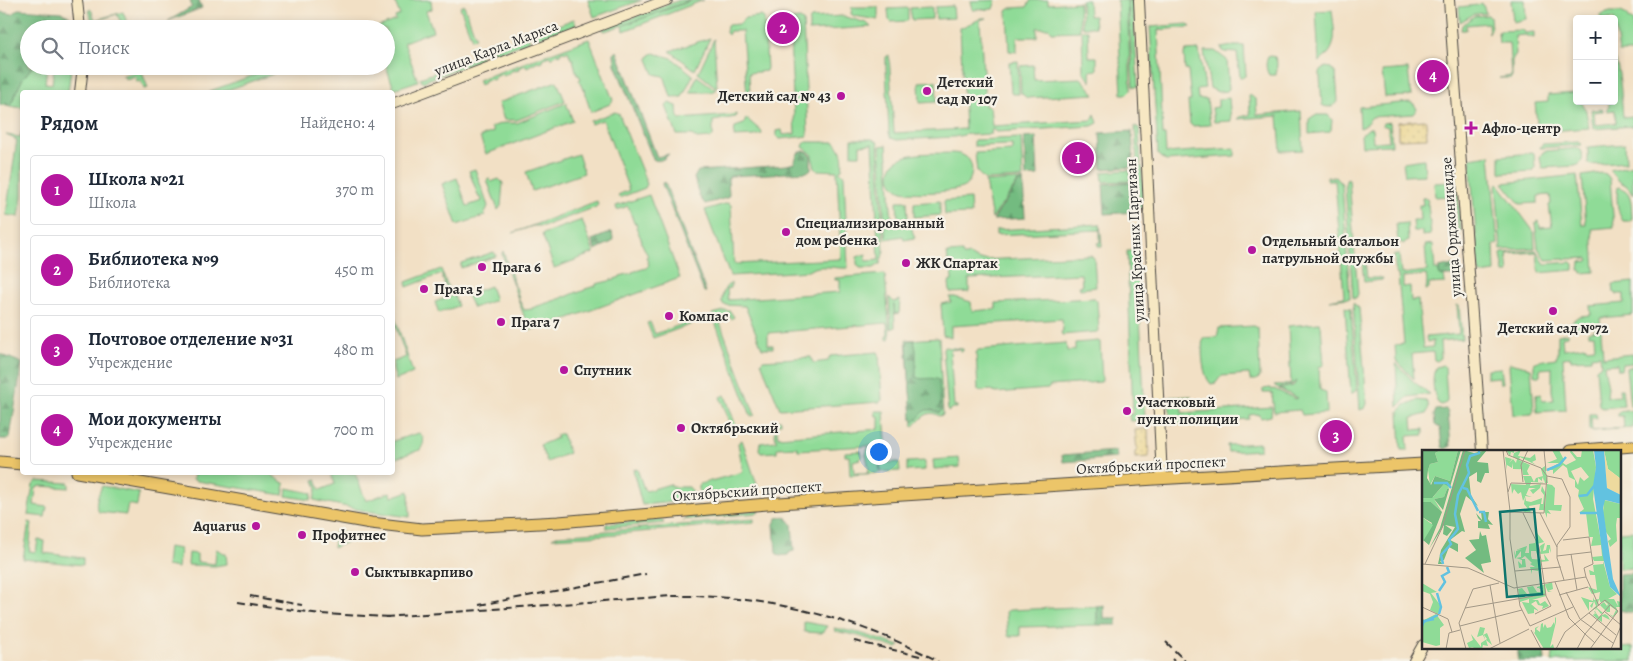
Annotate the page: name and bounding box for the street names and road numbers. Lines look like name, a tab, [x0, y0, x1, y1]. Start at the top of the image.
street label: улица Карла Маркса	[430, 15, 561, 81]
street label: улица Орджоникидзе	[1436, 156, 1466, 299]
street label: улица Красных Партизан	[1121, 158, 1149, 323]
street label: Октябрьский проспект	[1076, 451, 1227, 479]
street label: Октябрьский проспект	[672, 476, 823, 506]

